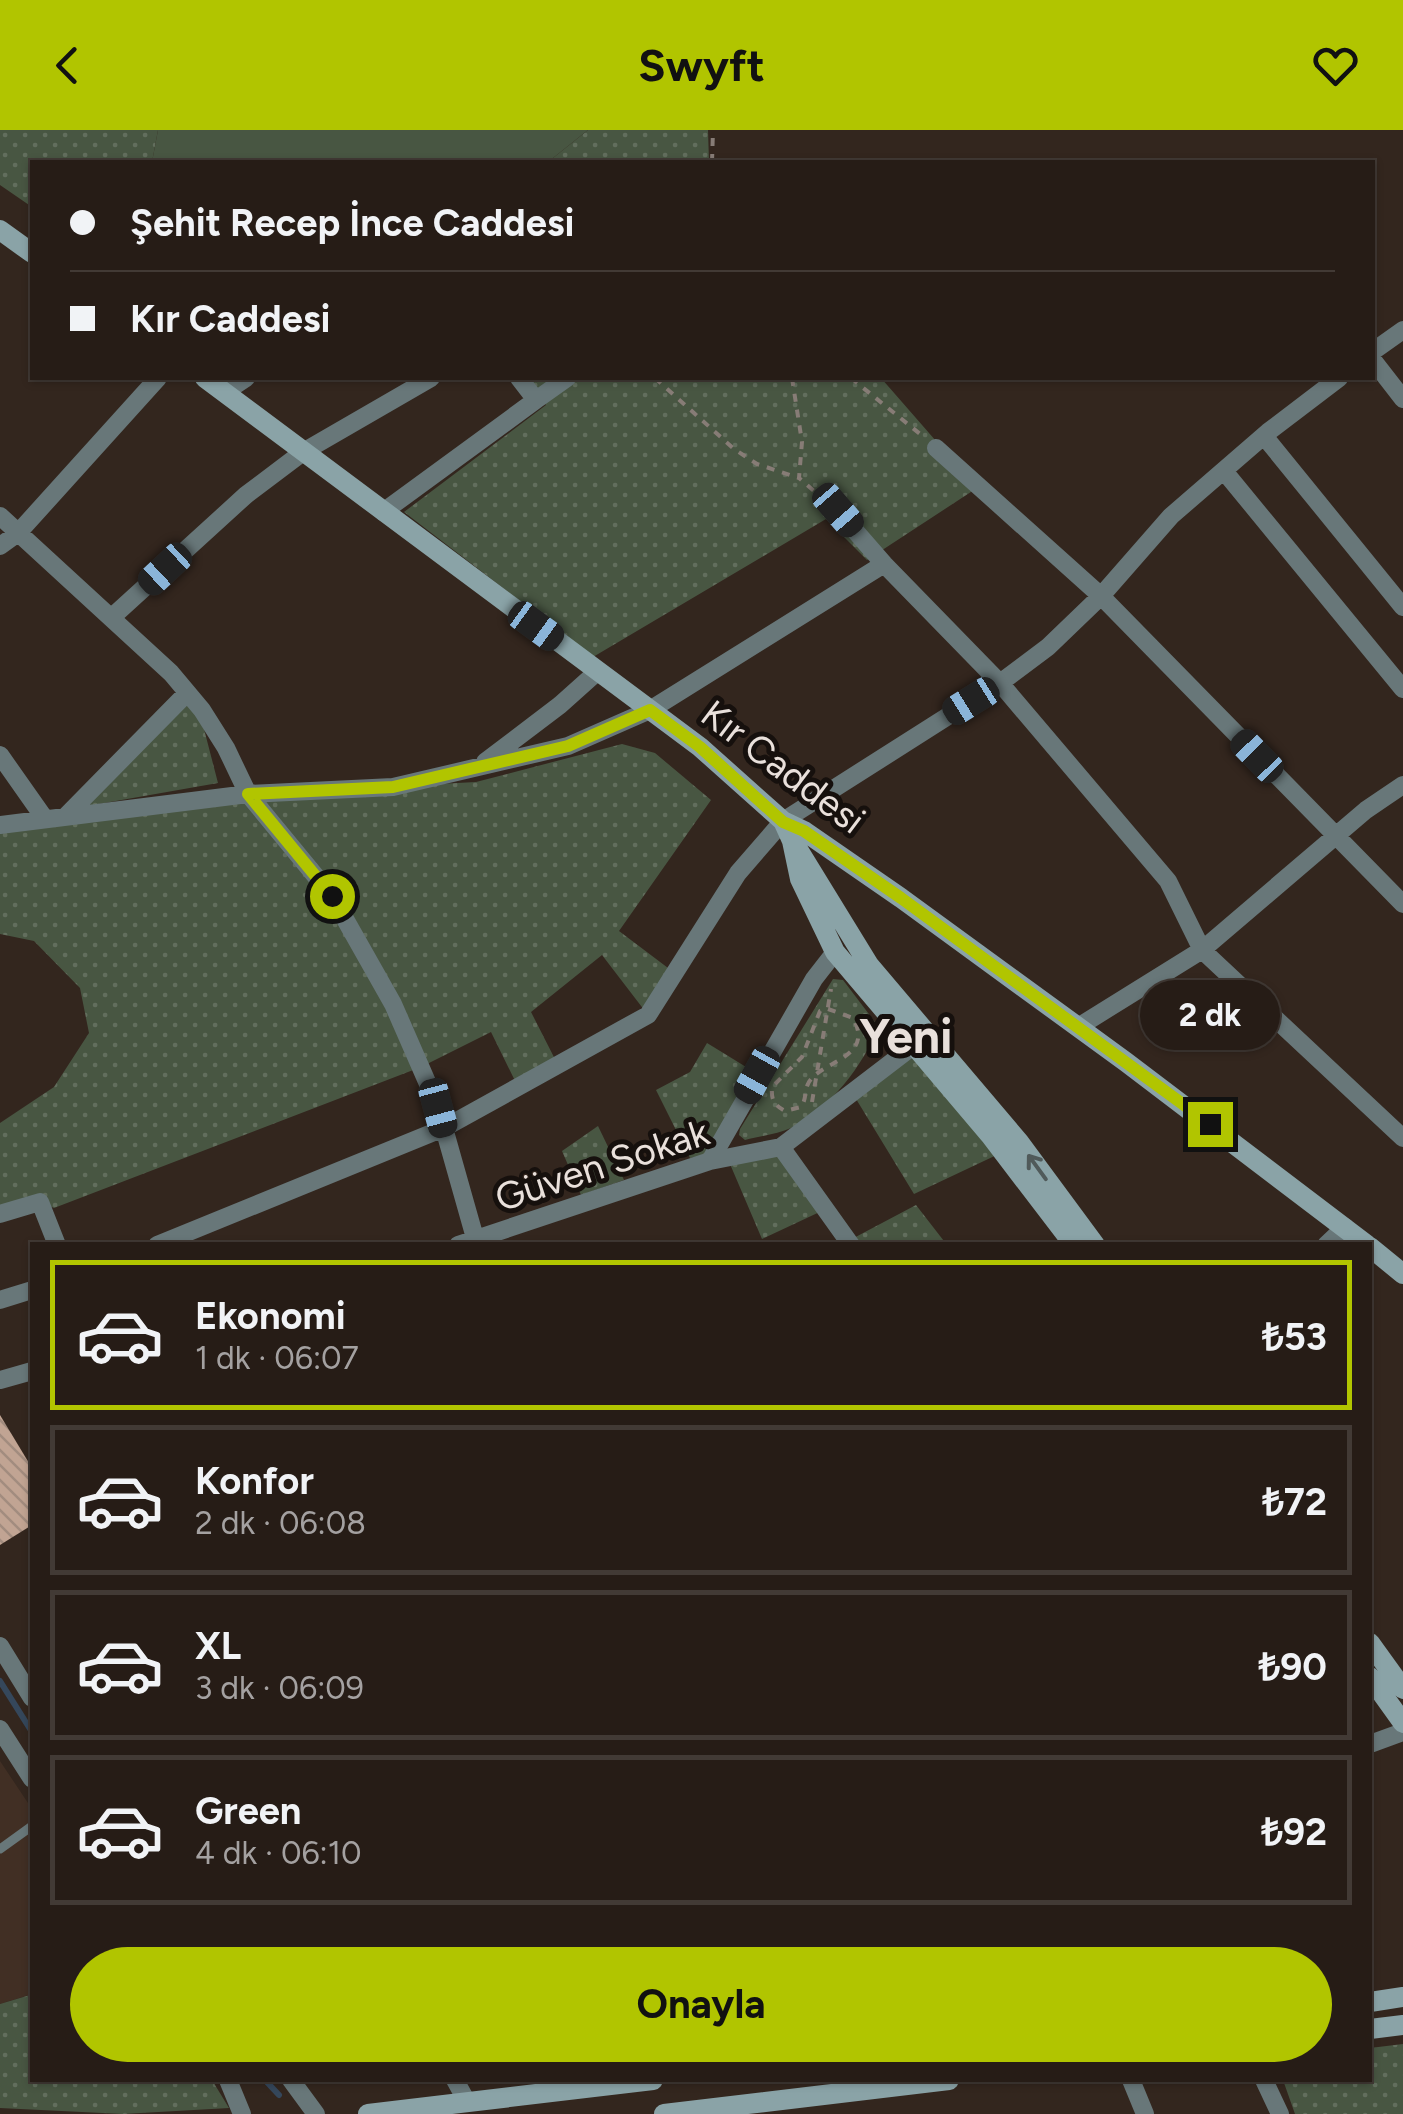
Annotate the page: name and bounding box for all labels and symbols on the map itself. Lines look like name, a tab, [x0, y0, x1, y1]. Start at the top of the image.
car	[807, 478, 869, 542]
car	[133, 538, 197, 600]
car	[503, 596, 569, 656]
car	[938, 672, 1004, 730]
street label: Kır Caddesi	[692, 691, 874, 843]
car	[1225, 724, 1289, 788]
route start	[310, 874, 355, 919]
callout: 2 dk	[1140, 979, 1280, 1049]
district label: Yeni	[859, 1007, 953, 1065]
car	[729, 1041, 785, 1109]
car	[416, 1075, 460, 1141]
route end	[1188, 1102, 1233, 1147]
street label: Güven Sokak	[489, 1109, 715, 1221]
one-way arrow	[1027, 1154, 1048, 1181]

